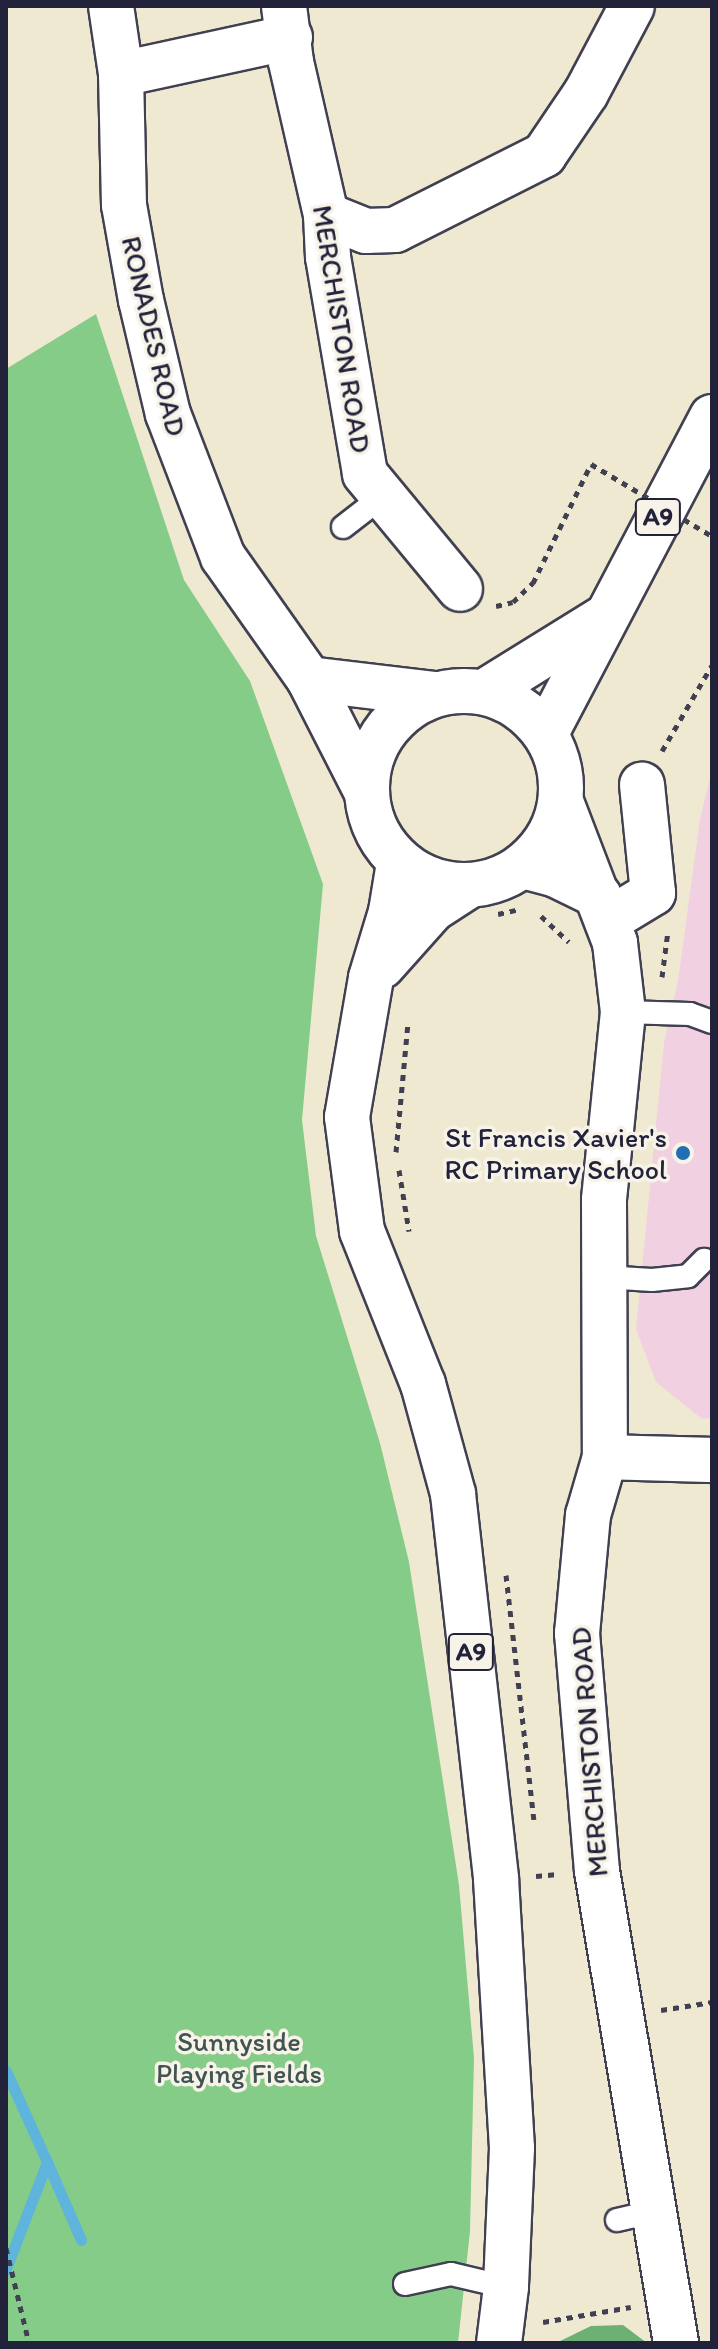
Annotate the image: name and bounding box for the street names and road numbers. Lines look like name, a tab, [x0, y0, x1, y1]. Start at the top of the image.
street label: MERCHISTON ROAD	[306, 203, 378, 455]
street label: RONADES ROAD	[115, 233, 193, 439]
road number: A9	[634, 495, 682, 539]
street label: MERCHISTON ROAD	[564, 1627, 614, 1877]
road number: A9	[447, 1630, 495, 1674]

